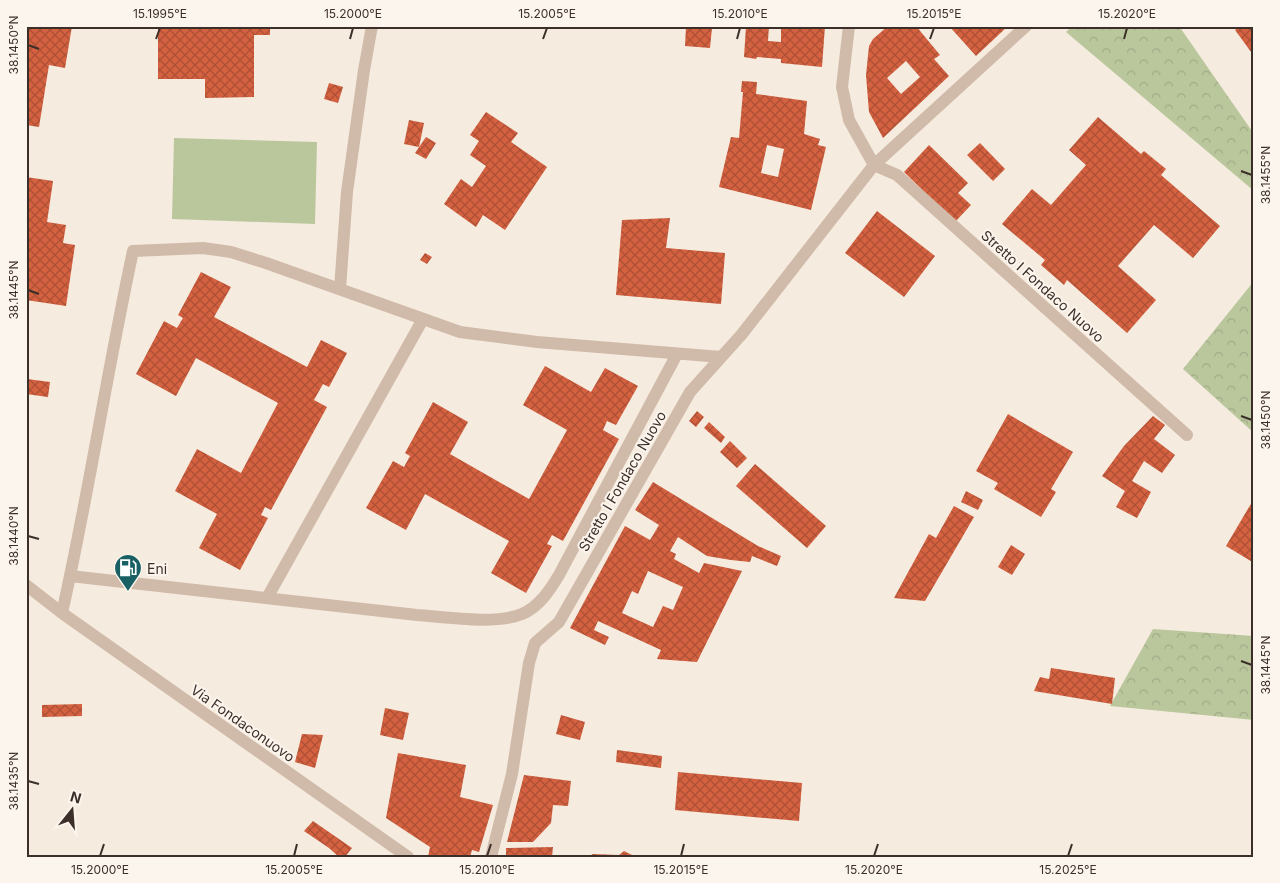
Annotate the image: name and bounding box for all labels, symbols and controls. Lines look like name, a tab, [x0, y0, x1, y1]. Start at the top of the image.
text: 15.1995°E	[133, 6, 187, 21]
text: 15.2000°E	[324, 6, 382, 21]
text: 15.2005°E	[518, 6, 576, 21]
text: 15.2010°E	[712, 6, 768, 21]
text: 15.2015°E	[906, 6, 962, 21]
text: 15.2020°E	[1098, 6, 1156, 21]
text: 38.1450°N	[6, 16, 21, 75]
text: 38.1455°N	[1258, 146, 1273, 204]
street label: Stretto I Fondaco Nuovo	[978, 226, 1108, 346]
text: 38.1445°N	[6, 260, 21, 320]
text: 38.1450°N	[1258, 391, 1273, 450]
street label: Stretto I Fondaco Nuovo	[575, 408, 669, 554]
text: 38.1440°N	[6, 506, 21, 566]
fuel station icon: Eni	[113, 553, 143, 592]
place label: Eni	[147, 560, 167, 577]
text: 38.1445°N	[1258, 635, 1273, 695]
street label: Via Fondaconuovo	[188, 681, 298, 765]
text: 38.1435°N	[6, 752, 21, 810]
north arrow	[48, 786, 98, 836]
text: N	[68, 787, 84, 807]
text: 15.2000°E	[71, 862, 129, 877]
text: 15.2005°E	[265, 862, 323, 877]
text: 15.2010°E	[459, 862, 515, 877]
text: 15.2015°E	[653, 862, 709, 877]
text: 15.2020°E	[845, 862, 903, 877]
text: 15.2025°E	[1039, 862, 1097, 877]

